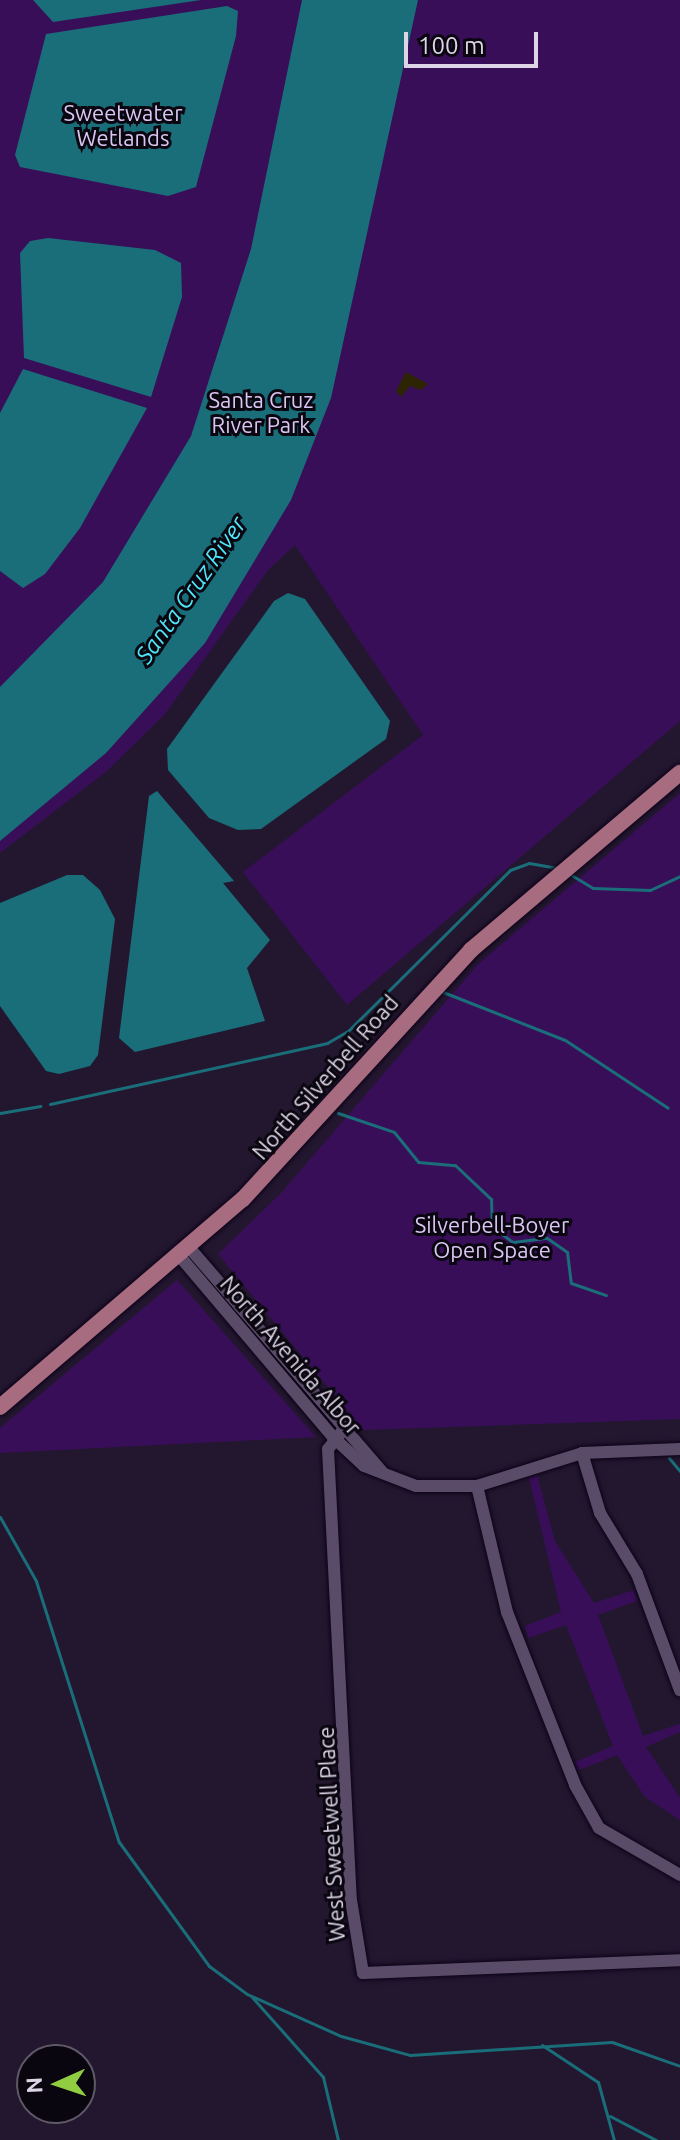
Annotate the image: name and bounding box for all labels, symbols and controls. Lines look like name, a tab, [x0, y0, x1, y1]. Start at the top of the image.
scale bar	[408, 16, 542, 66]
text: 100 m	[418, 32, 485, 59]
park label: Sweetwater Wetlands	[64, 99, 182, 150]
park label: Santa Cruz River Park	[209, 386, 313, 438]
water label: Santa Cruz River	[130, 511, 252, 669]
street label: North Silverbell Road	[246, 989, 404, 1165]
park label: Silverbell-Boyer Open Space	[415, 1211, 569, 1262]
street label: North Avenida Albor	[215, 1270, 367, 1440]
street label: West Sweetwell Place	[312, 1726, 350, 1942]
north arrow	[16, 2044, 96, 2124]
text: N	[21, 2076, 46, 2094]

